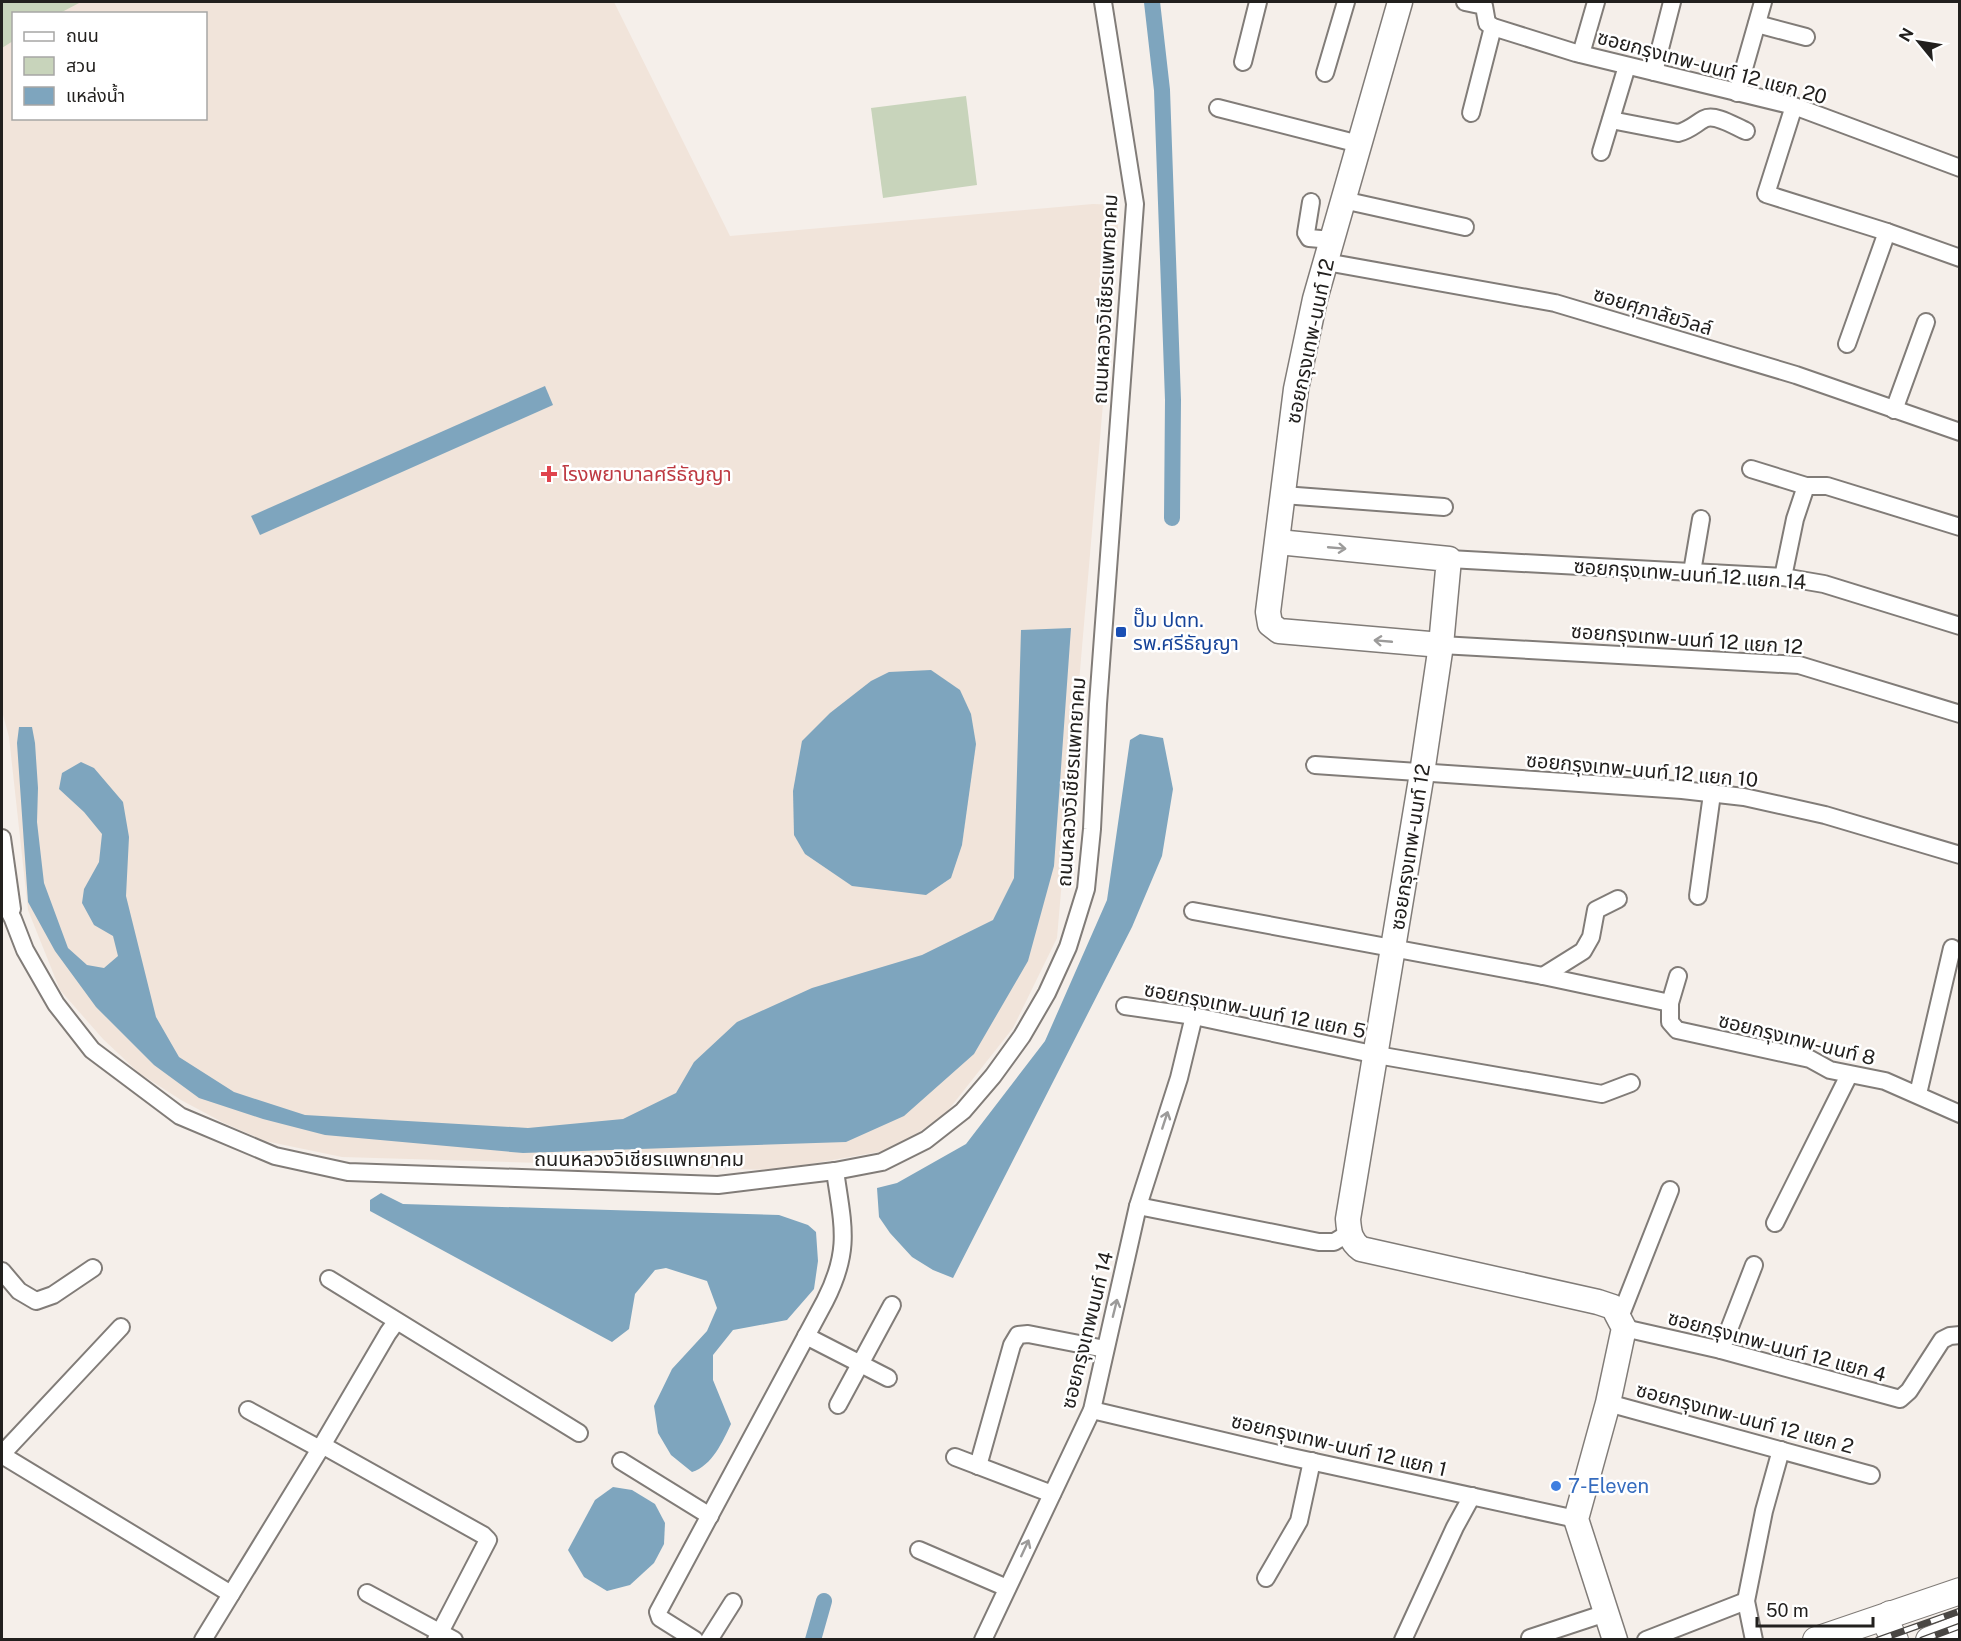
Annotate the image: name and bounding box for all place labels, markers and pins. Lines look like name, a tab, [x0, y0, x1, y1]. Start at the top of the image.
place label: โรงพยาบาลศรีธัญญา	[562, 462, 732, 486]
marker: โรงพยาบาลศรีธัญญา	[540, 465, 558, 483]
place label: ปั๊ม ปตท. รพ.ศรีธัญญา	[1133, 607, 1239, 655]
marker: ปั๊ม ปตท. รพ.ศรีธัญญา	[1114, 625, 1128, 639]
place label: 7-Eleven	[1568, 1474, 1649, 1498]
marker: 7-Eleven	[1549, 1479, 1563, 1493]

